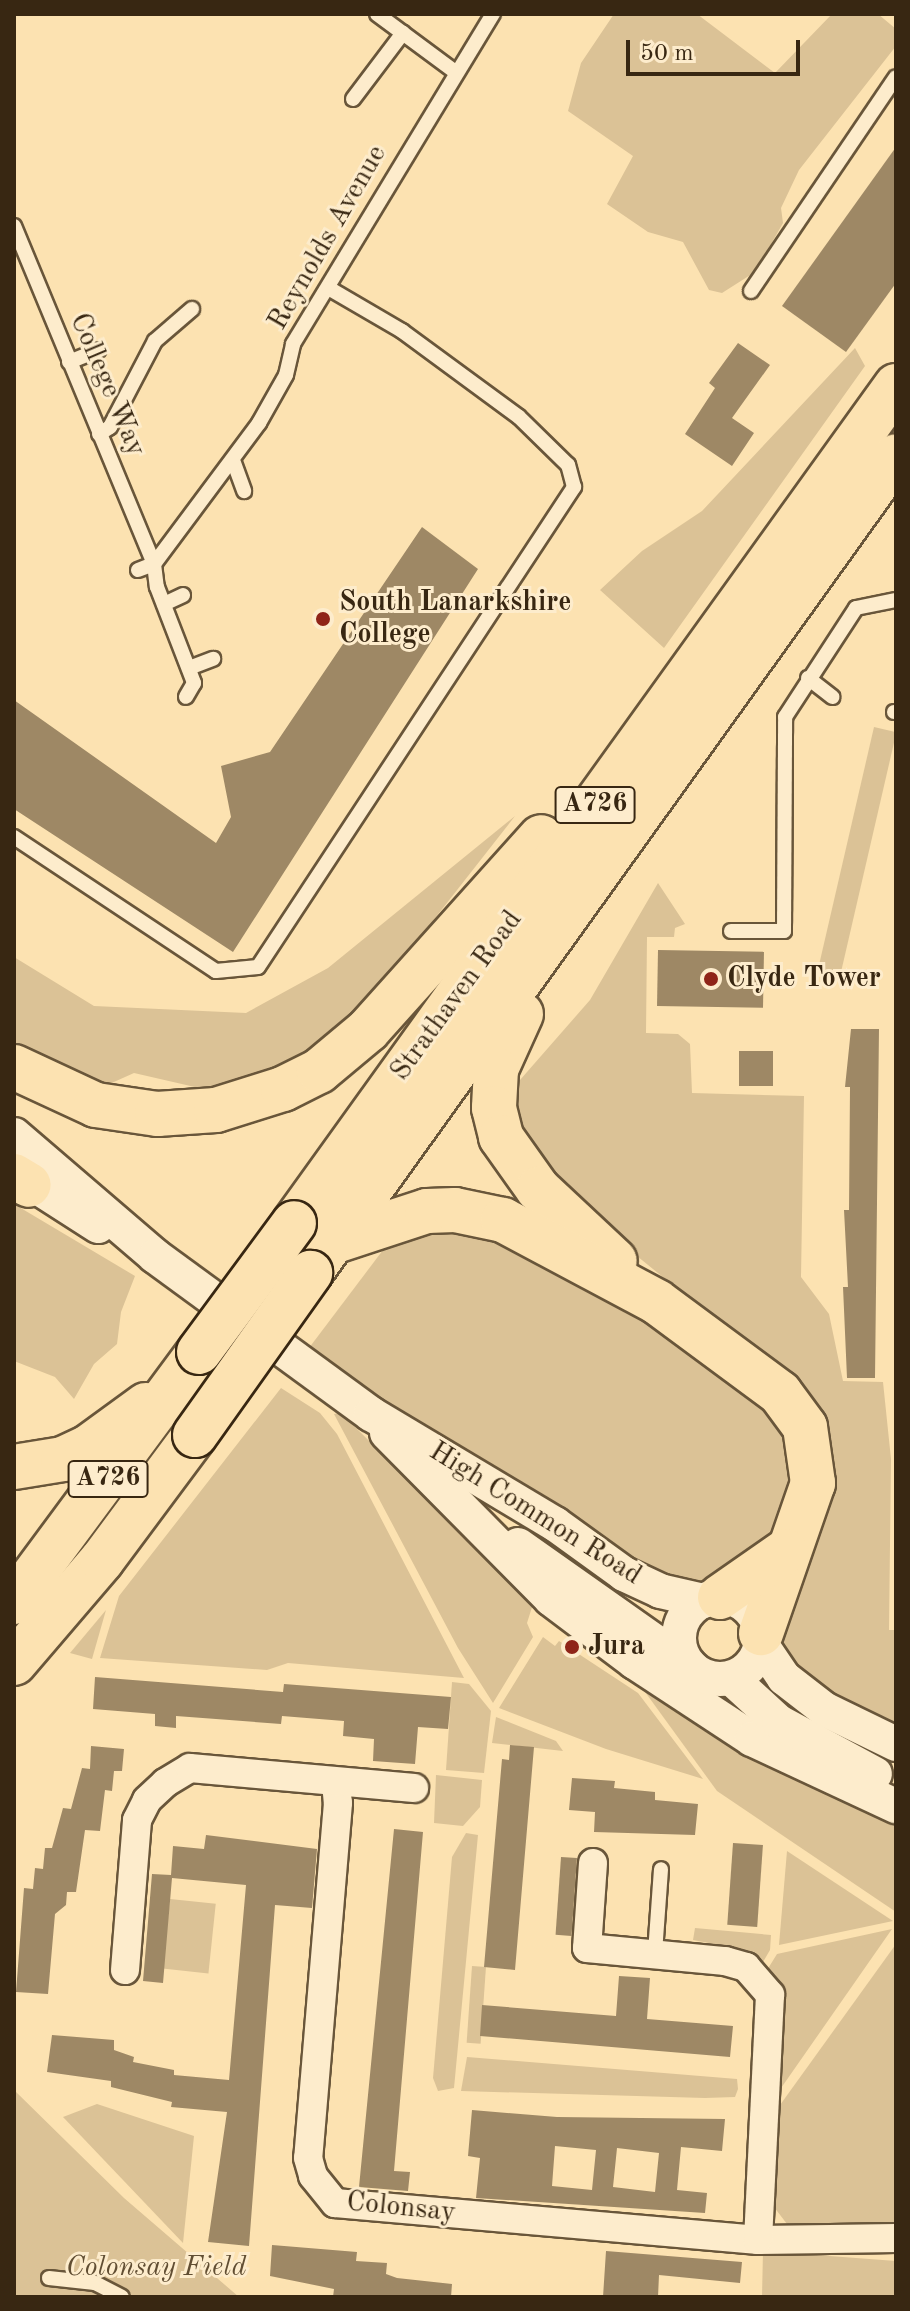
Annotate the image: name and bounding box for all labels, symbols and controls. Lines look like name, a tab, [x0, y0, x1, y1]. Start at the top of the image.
scale bar	[630, 24, 804, 74]
text: 50 m	[640, 42, 694, 66]
street label: Reynolds Avenue	[261, 140, 395, 336]
street label: College Way	[62, 308, 152, 462]
place label: South Lanarkshire College	[339, 586, 572, 652]
marker: South Lanarkshire College	[314, 610, 332, 628]
road number: A726	[553, 783, 637, 827]
street label: Strathaven Road	[384, 904, 530, 1088]
place label: Clyde Tower	[727, 962, 881, 996]
marker: Clyde Tower	[702, 970, 720, 988]
street label: High Common Road	[423, 1435, 647, 1593]
road number: A726	[66, 1457, 150, 1501]
place label: Jura	[588, 1630, 645, 1664]
marker: Jura	[563, 1638, 581, 1656]
street label: Colonsay	[345, 2186, 457, 2230]
park label: Colonsay Field	[66, 2251, 246, 2285]

